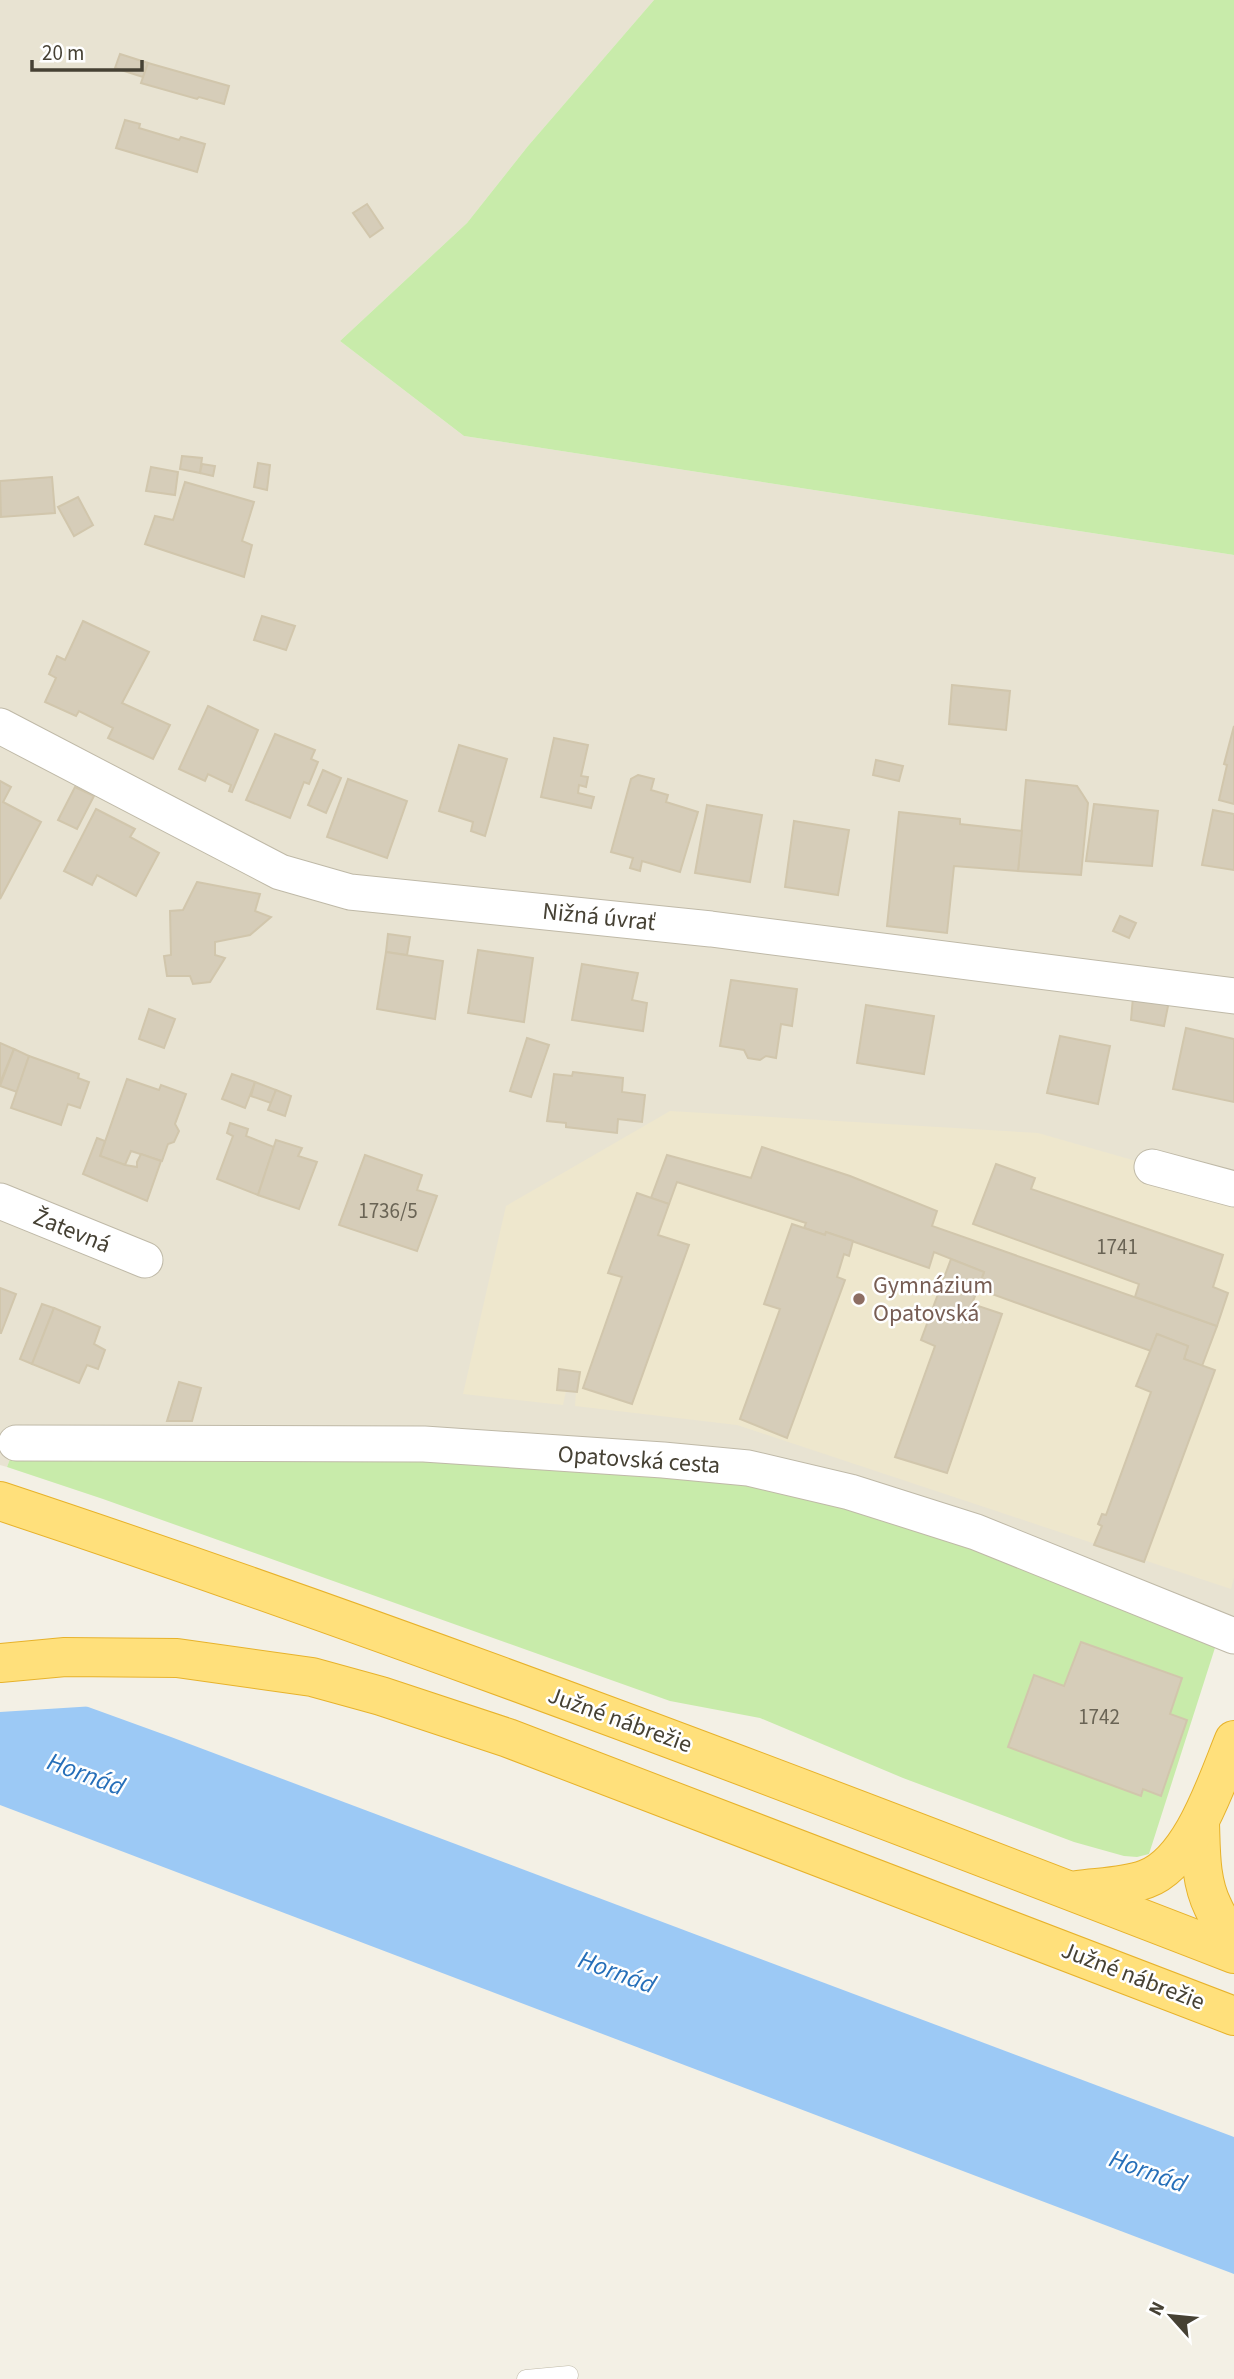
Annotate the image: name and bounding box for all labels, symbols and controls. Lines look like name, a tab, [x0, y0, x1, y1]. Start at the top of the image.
scale bar	[32, 28, 142, 72]
text: 20 m	[42, 38, 84, 68]
street label: Nižná úvrať	[541, 894, 657, 940]
house number: 1736/5	[358, 1196, 418, 1226]
street label: Žatevná	[28, 1200, 116, 1262]
house number: 1741	[1096, 1232, 1138, 1262]
place label: Gymnázium Opatovská	[873, 1268, 993, 1331]
marker: Gymnázium Opatovská	[851, 1291, 867, 1307]
street label: Opatovská cesta	[557, 1437, 721, 1483]
street label: Južné nábrežie	[543, 1678, 697, 1762]
house number: 1742	[1078, 1702, 1120, 1732]
water label: Hornád	[42, 1743, 131, 1805]
street label: Južné nábrežie	[1056, 1933, 1210, 2019]
water label: Hornád	[573, 1941, 662, 2003]
water label: Hornád	[1104, 2140, 1193, 2202]
north arrow	[1136, 2281, 1206, 2351]
text: N	[1142, 2297, 1172, 2321]

